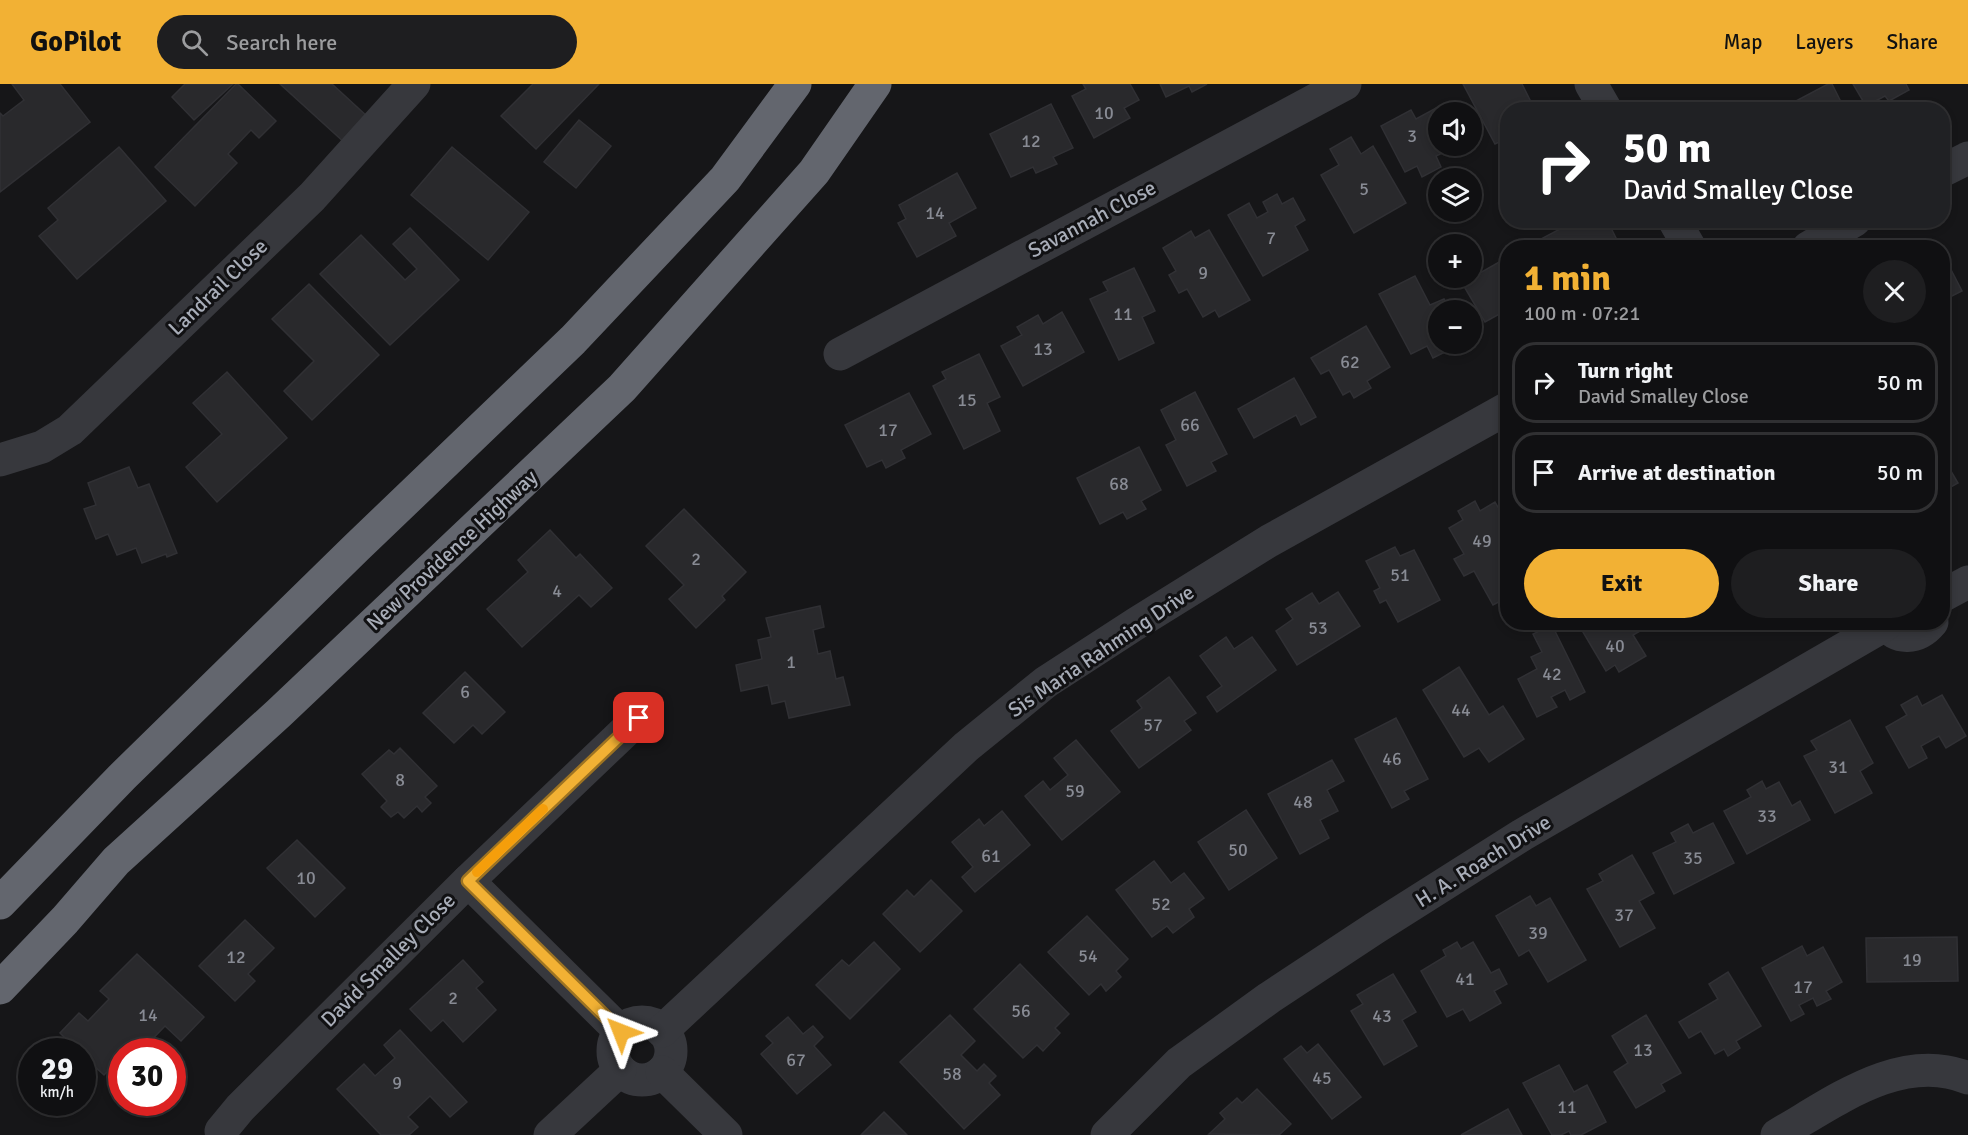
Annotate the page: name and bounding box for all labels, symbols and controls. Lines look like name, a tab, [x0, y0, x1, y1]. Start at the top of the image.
search box	[157, 15, 577, 69]
text: GoPilot	[30, 25, 121, 59]
icon: search	[178, 26, 211, 59]
text: Search here	[226, 29, 337, 56]
text: Map	[1724, 29, 1762, 55]
text: Layers	[1795, 29, 1853, 55]
text: Share	[1886, 29, 1938, 55]
house number: 10	[1094, 102, 1114, 124]
map controls	[1428, 102, 1482, 354]
button: sound	[1428, 102, 1482, 156]
text: 50 m	[1623, 123, 1712, 174]
house number: 3	[1407, 125, 1417, 147]
icon: right	[1524, 126, 1602, 204]
house number: 12	[1021, 130, 1041, 152]
button: layers	[1428, 168, 1482, 222]
street label: Savannah Close	[1024, 174, 1160, 264]
text: David Smalley Close	[1623, 174, 1854, 207]
house number: 5	[1359, 178, 1369, 200]
house number: 14	[925, 202, 945, 224]
house number: 7	[1266, 227, 1276, 249]
street label: Landrail Close	[163, 233, 273, 341]
button: +	[1428, 234, 1482, 288]
text: 1 min	[1524, 256, 1611, 301]
button: close	[1863, 260, 1926, 323]
house number: 9	[1198, 262, 1208, 284]
button: −	[1428, 300, 1482, 354]
text: 100 m · 07:21	[1524, 301, 1640, 326]
house number: 11	[1113, 303, 1133, 325]
house number: 13	[1033, 338, 1053, 360]
house number: 62	[1340, 351, 1360, 373]
text: Turn right	[1578, 357, 1673, 384]
icon: right	[1527, 366, 1560, 399]
text: 50 m	[1877, 369, 1923, 396]
text: David Smalley Close	[1578, 384, 1749, 409]
house number: 15	[957, 389, 977, 411]
house number: 66	[1180, 414, 1200, 436]
house number: 17	[878, 419, 898, 441]
icon: arrive	[1527, 456, 1560, 489]
text: Arrive at destination	[1578, 459, 1775, 486]
text: 50 m	[1877, 459, 1923, 486]
street label: New Providence Highway	[361, 464, 543, 636]
house number: 68	[1109, 473, 1129, 495]
house number: 49	[1472, 530, 1492, 552]
house number: 2	[691, 548, 701, 570]
button: Exit	[1524, 549, 1719, 618]
button: Share	[1731, 549, 1926, 618]
house number: 51	[1390, 564, 1410, 586]
street label: Sis Maria Rahming Drive	[1003, 579, 1199, 723]
house number: 4	[552, 580, 562, 602]
house number: 53	[1308, 617, 1328, 639]
house number: 40	[1605, 635, 1625, 657]
house number: 1	[786, 651, 796, 673]
house number: 42	[1542, 663, 1562, 685]
house number: 6	[460, 681, 470, 703]
pin	[613, 692, 664, 743]
house number: 44	[1451, 699, 1471, 721]
icon: arrive	[622, 701, 655, 734]
house number: 57	[1143, 714, 1163, 736]
house number: 46	[1382, 748, 1402, 770]
house number: 31	[1828, 756, 1848, 778]
house number: 8	[395, 769, 405, 791]
house number: 59	[1065, 780, 1085, 802]
house number: 48	[1293, 791, 1313, 813]
house number: 33	[1757, 805, 1777, 827]
street label: H. A. Roach Drive	[1410, 809, 1556, 913]
house number: 50	[1228, 839, 1248, 861]
house number: 61	[981, 845, 1001, 867]
house number: 35	[1683, 847, 1703, 869]
house number: 10	[296, 867, 316, 889]
street label: David Smalley Close	[315, 887, 461, 1033]
house number: 52	[1151, 893, 1171, 915]
house number: 37	[1614, 904, 1634, 926]
house number: 39	[1528, 922, 1548, 944]
house number: 54	[1078, 945, 1098, 967]
house number: 12	[226, 946, 246, 968]
house number: 19	[1902, 949, 1922, 971]
house number: 41	[1455, 968, 1475, 990]
house number: 17	[1793, 976, 1813, 998]
house number: 2	[448, 987, 458, 1009]
position arrow	[589, 1000, 653, 1064]
house number: 56	[1011, 1000, 1031, 1022]
house number: 14	[138, 1004, 158, 1026]
house number: 43	[1372, 1005, 1392, 1027]
speed limit sign: 30	[108, 1038, 186, 1116]
house number: 13	[1633, 1039, 1653, 1061]
house number: 67	[786, 1049, 806, 1071]
text: 29	[41, 1051, 73, 1088]
house number: 58	[942, 1063, 962, 1085]
house number: 45	[1312, 1067, 1332, 1089]
house number: 9	[392, 1072, 402, 1094]
text: km/h	[40, 1083, 74, 1101]
house number: 11	[1557, 1096, 1577, 1118]

